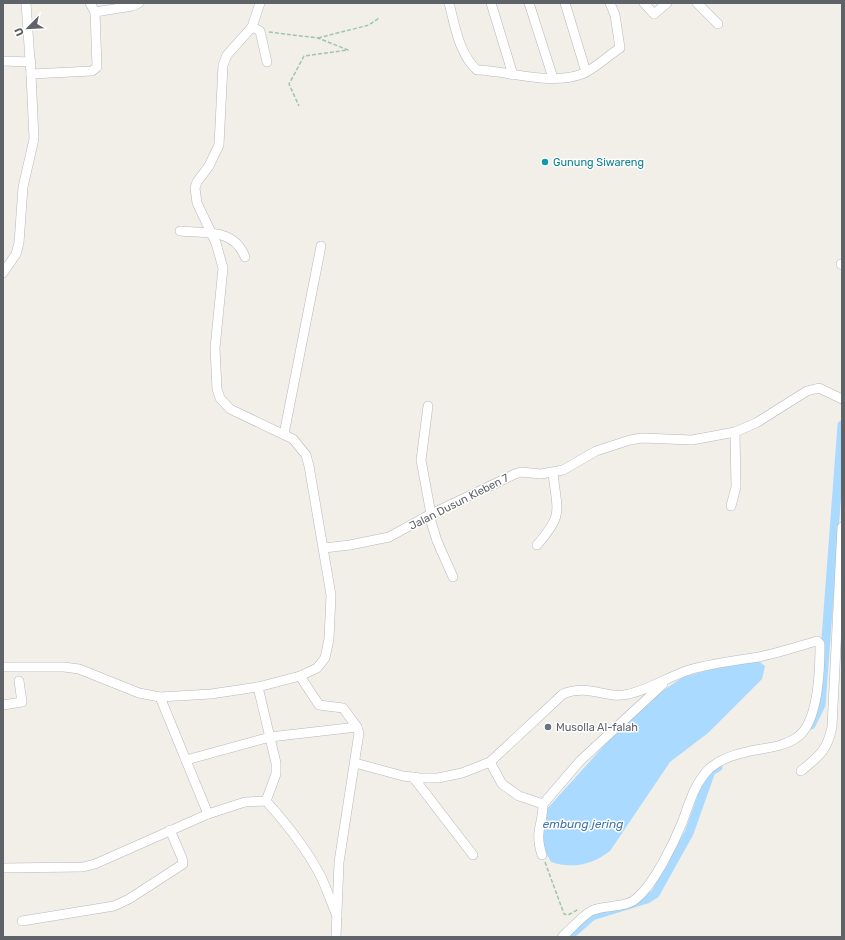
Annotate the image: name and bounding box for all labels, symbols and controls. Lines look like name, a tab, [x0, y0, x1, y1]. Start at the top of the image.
north arrow	[8, 8, 48, 48]
text: U	[12, 26, 27, 38]
place label: Gunung Siwareng	[553, 156, 644, 169]
marker: Gunung Siwareng	[540, 157, 550, 167]
street label: Jalan Dusun Kleben 7	[407, 471, 511, 533]
place label: Musolla Al-falah	[556, 721, 638, 734]
marker: Musolla Al-falah	[543, 722, 553, 732]
water label: embung jering	[543, 817, 623, 831]

